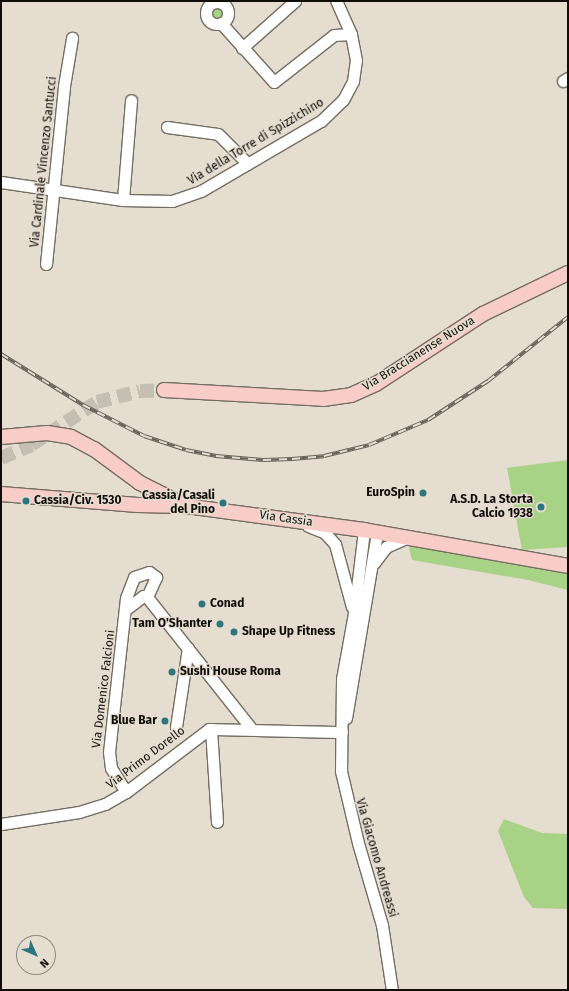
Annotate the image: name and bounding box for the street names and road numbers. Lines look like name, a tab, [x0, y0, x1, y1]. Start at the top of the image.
street label: Via Cardinale Vincenzo Santucci	[28, 76, 60, 248]
street label: Via della Torre di Spizzichino	[185, 96, 327, 188]
street label: Via Braccianense Nuova	[360, 314, 478, 394]
street label: Via Cassia	[258, 508, 314, 530]
street label: Via Domenico Falcioni	[90, 629, 118, 749]
street label: Via Primo Dorello	[104, 724, 188, 792]
street label: Via Giacomo Andreassi	[352, 797, 400, 919]

